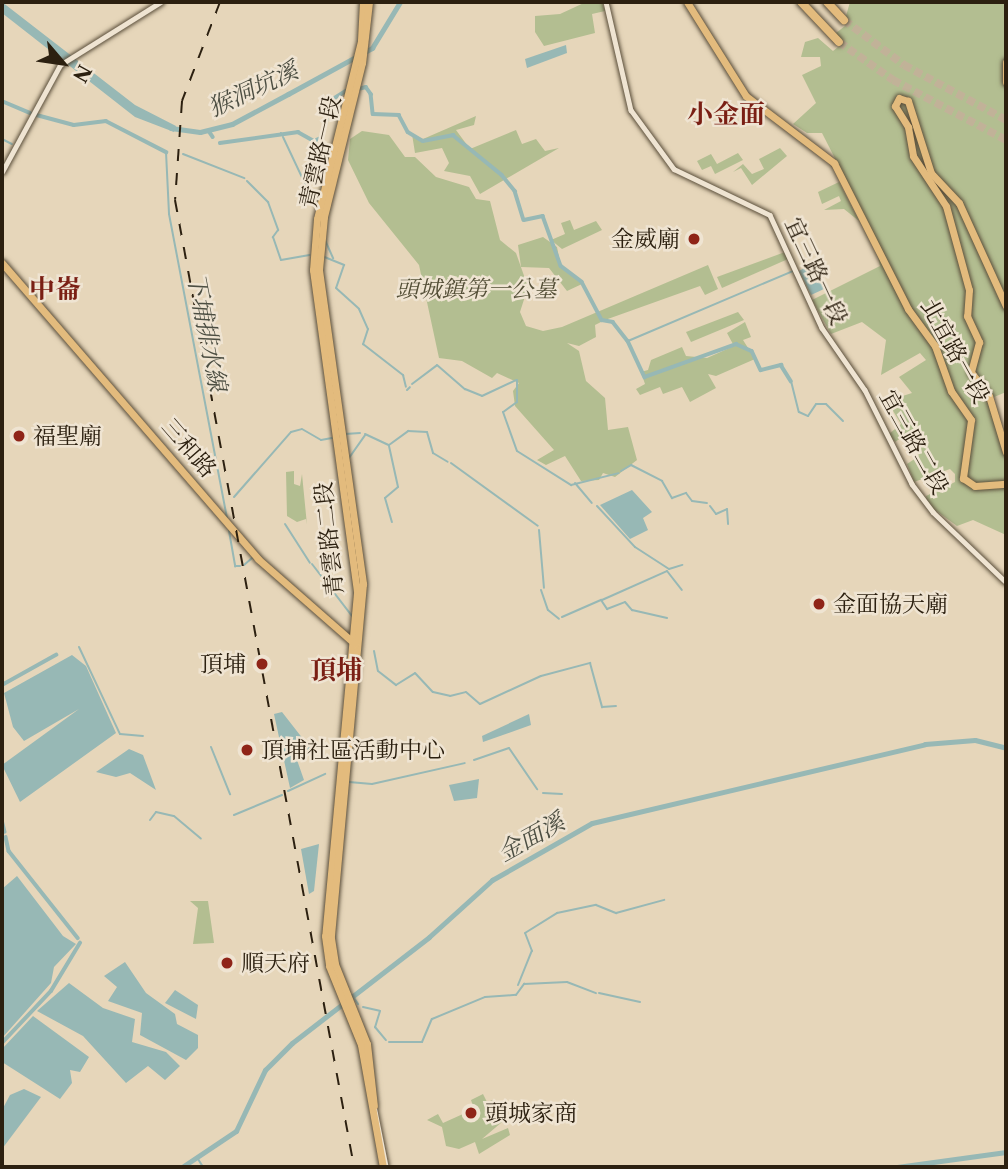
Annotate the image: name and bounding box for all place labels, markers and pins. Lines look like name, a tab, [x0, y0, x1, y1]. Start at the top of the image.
place label: 金威廟	[611, 225, 680, 253]
marker: 金威廟	[686, 231, 702, 247]
place label: 福聖廟	[33, 422, 102, 450]
marker: 福聖廟	[11, 428, 27, 444]
place label: 金面協天廟	[833, 590, 948, 618]
marker: 金面協天廟	[811, 596, 827, 612]
place label: 頂埔	[200, 650, 246, 678]
marker: 頂埔	[252, 654, 272, 674]
place label: 頂埔社區活動中心	[261, 736, 445, 764]
marker: 頂埔社區活動中心	[239, 742, 255, 758]
place label: 順天府	[241, 949, 310, 977]
marker: 順天府	[219, 955, 235, 971]
place label: 頭城家商	[485, 1099, 577, 1127]
marker: 頭城家商	[463, 1105, 479, 1121]

